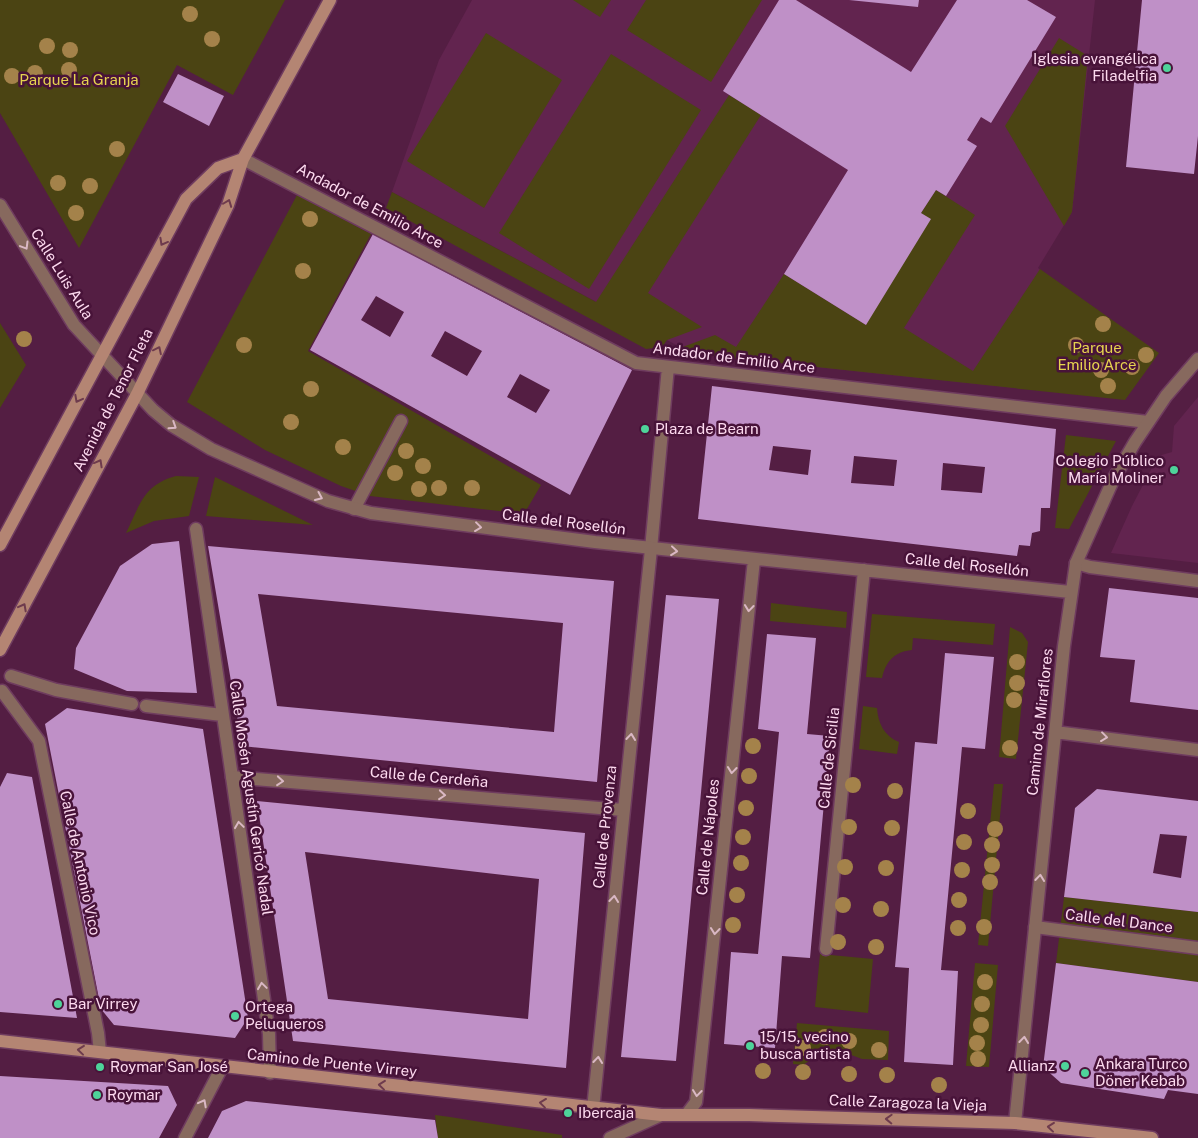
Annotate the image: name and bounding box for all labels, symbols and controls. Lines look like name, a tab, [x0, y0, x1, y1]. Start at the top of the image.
place label: Iglesia evangélica Filadelfia	[1033, 50, 1157, 84]
marker: Iglesia evangélica Filadelfia	[1161, 62, 1173, 74]
park label: Parque La Granja	[19, 71, 139, 88]
street label: Andador de Emilio Arce	[294, 160, 446, 251]
one-way arrow	[222, 199, 232, 208]
street label: Calle Luis Aula	[28, 225, 97, 322]
one-way arrow	[159, 237, 169, 246]
one-way arrow	[19, 241, 29, 250]
street label: Avenida de Tenor Fleta	[69, 326, 156, 474]
street label: Andador de Emilio Arce	[652, 339, 816, 376]
park label: Parque Emilio Arce	[1057, 339, 1137, 373]
one-way arrow	[152, 346, 162, 355]
one-way arrow	[74, 394, 84, 403]
one-way arrow	[167, 420, 177, 429]
place label: Plaza de Bearn	[655, 420, 759, 437]
marker: Plaza de Bearn	[639, 423, 651, 435]
place label: Colegio Público María Moliner	[1056, 452, 1164, 486]
one-way arrow	[93, 460, 103, 469]
marker: Colegio Público María Moliner	[1168, 464, 1180, 476]
one-way arrow	[314, 491, 323, 502]
street label: Calle del Rosellón	[501, 505, 627, 538]
one-way arrow	[474, 521, 482, 532]
one-way arrow	[670, 545, 678, 556]
street label: Calle del Rosellón	[904, 550, 1030, 579]
one-way arrow	[17, 603, 27, 612]
one-way arrow	[744, 604, 755, 612]
street label: Camino de Miraflores	[1023, 648, 1056, 796]
street label: Calle Mosén Agustín Gericó Nadal	[227, 679, 276, 917]
street label: Calle de Sicilia	[815, 706, 842, 810]
one-way arrow	[1100, 732, 1108, 742]
one-way arrow	[625, 733, 636, 741]
street label: Calle de Cerdeña	[369, 763, 489, 790]
street label: Calle de Provenza	[590, 765, 619, 889]
one-way arrow	[727, 766, 738, 774]
one-way arrow	[276, 775, 284, 786]
street label: Calle de Nápoles	[693, 778, 722, 896]
street label: Calle de Antonio Vico	[57, 789, 104, 937]
one-way arrow	[438, 789, 446, 800]
one-way arrow	[234, 821, 244, 829]
one-way arrow	[1034, 874, 1045, 882]
one-way arrow	[608, 894, 619, 902]
street label: Calle del Dance	[1064, 905, 1174, 936]
one-way arrow	[709, 928, 720, 936]
one-way arrow	[258, 981, 268, 990]
place label: Bar Virrey	[68, 995, 137, 1012]
marker: Bar Virrey	[52, 998, 64, 1010]
place label: Ortega Peluqueros	[245, 998, 324, 1032]
marker: Ortega Peluqueros	[229, 1010, 241, 1022]
place label: 15/15, vecino busca artista	[760, 1028, 850, 1062]
one-way arrow	[1018, 1036, 1029, 1044]
marker: 15/15, vecino busca artista	[744, 1040, 756, 1052]
one-way arrow	[77, 1045, 85, 1056]
street label: Camino de Puente Virrey	[246, 1045, 418, 1080]
place label: Ankara Turco Döner Kebab	[1095, 1055, 1188, 1089]
one-way arrow	[592, 1056, 603, 1064]
place label: Allianz	[1008, 1057, 1055, 1074]
place label: Roymar San José	[110, 1058, 228, 1075]
marker: Allianz	[1059, 1060, 1071, 1072]
marker: Roymar San José	[94, 1061, 106, 1073]
marker: Ankara Turco Döner Kebab	[1079, 1067, 1091, 1079]
one-way arrow	[377, 1080, 385, 1091]
place label: Roymar	[107, 1086, 161, 1103]
marker: Roymar	[91, 1089, 103, 1101]
one-way arrow	[692, 1089, 703, 1097]
street label: Calle Zaragoza la Vieja	[829, 1091, 987, 1114]
one-way arrow	[539, 1098, 547, 1109]
one-way arrow	[197, 1099, 207, 1108]
place label: Ibercaja	[578, 1104, 634, 1121]
marker: Ibercaja	[562, 1107, 574, 1119]
one-way arrow	[885, 1114, 892, 1124]
one-way arrow	[1047, 1122, 1055, 1133]

